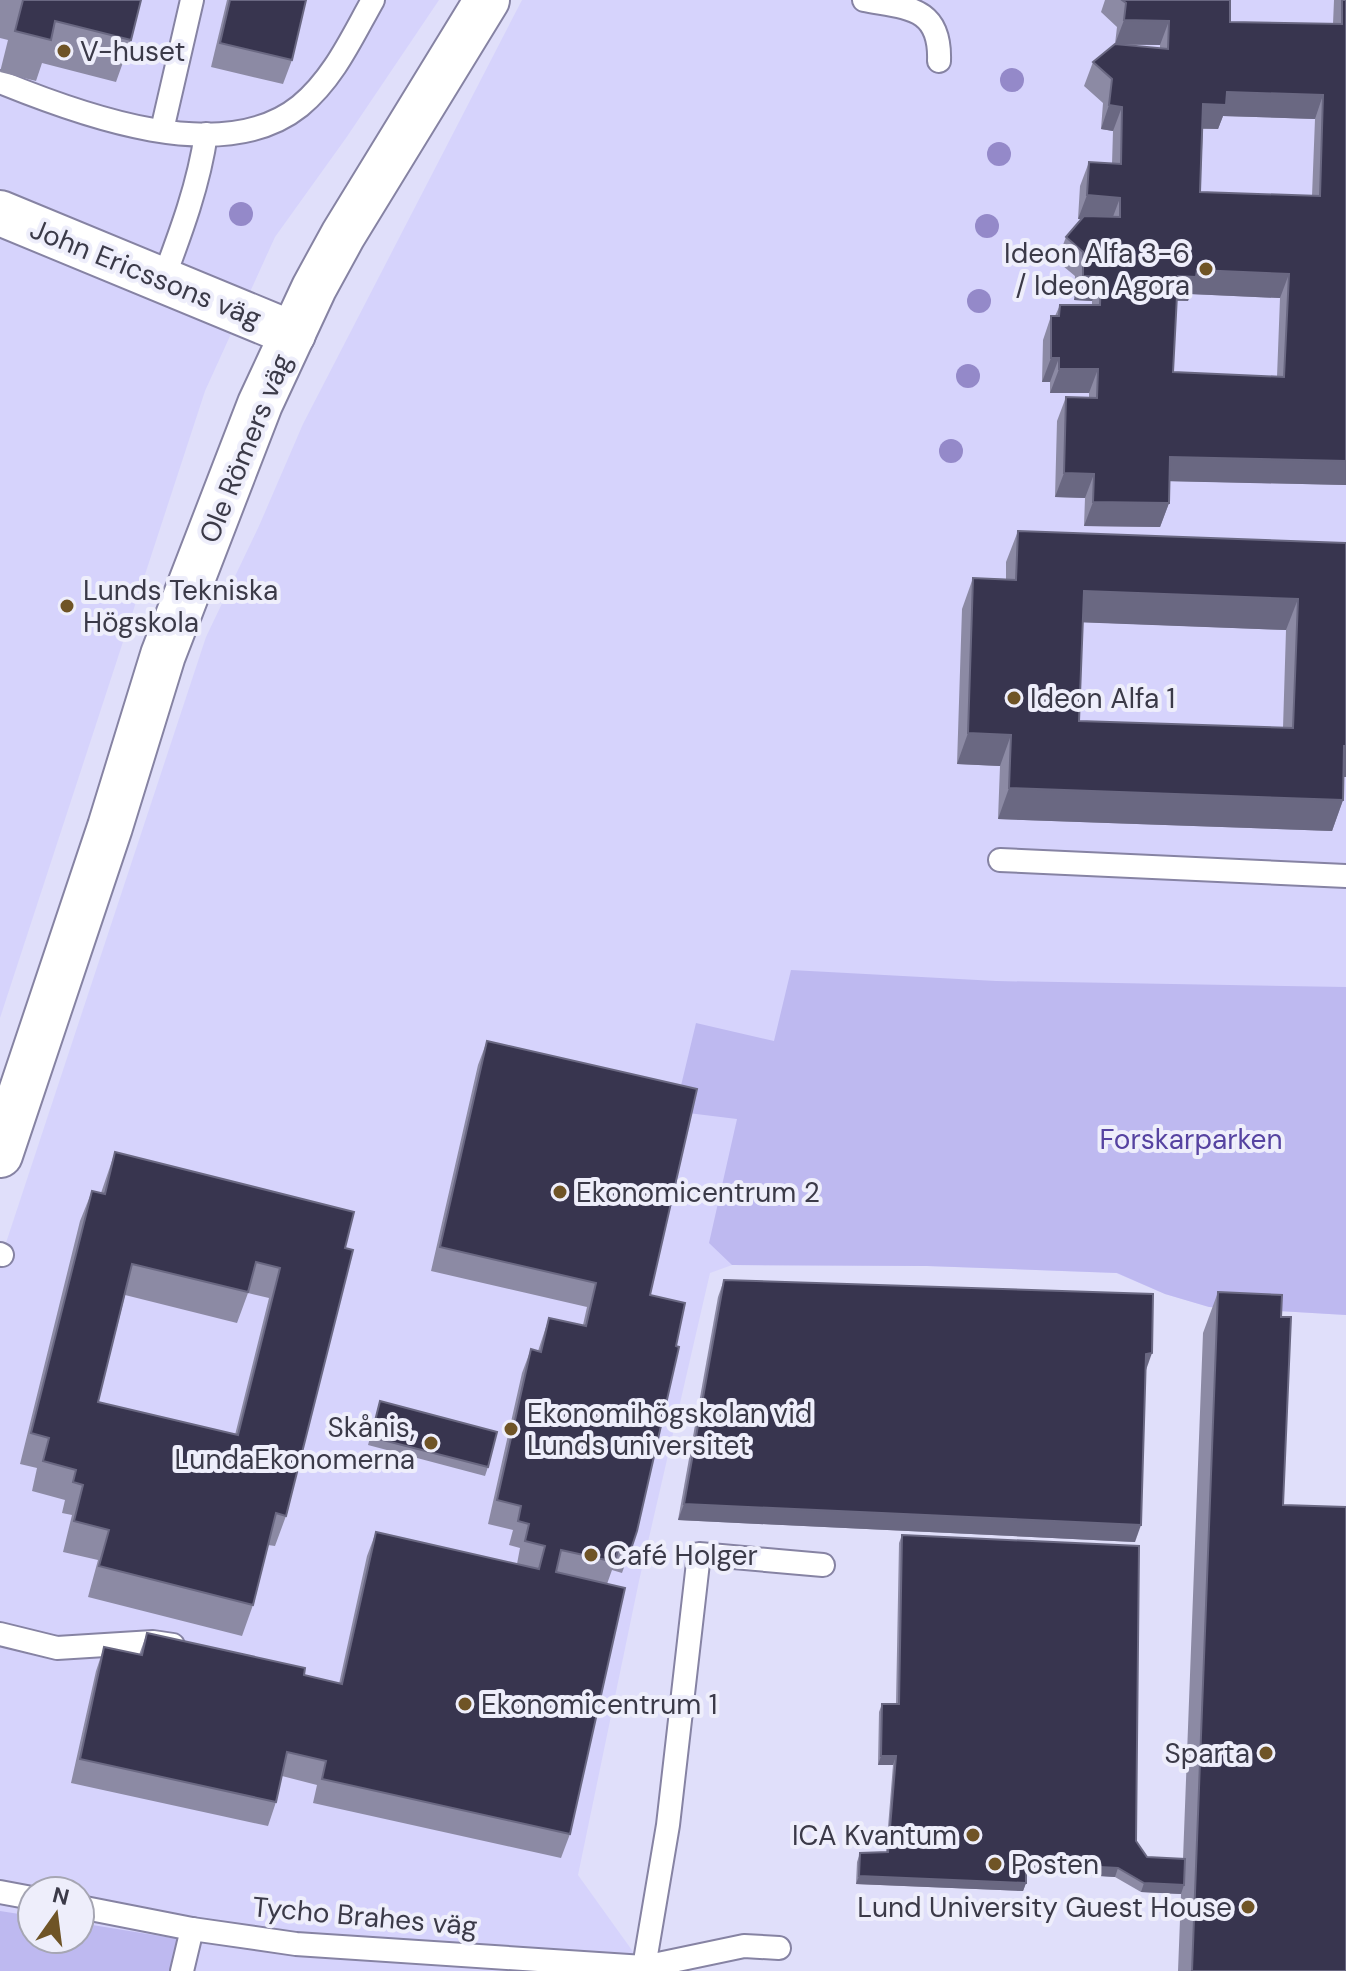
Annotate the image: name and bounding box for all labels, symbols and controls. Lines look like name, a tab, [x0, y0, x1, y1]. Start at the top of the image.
place label: V-huset	[80, 33, 185, 70]
marker: V-huset	[55, 42, 73, 60]
street label: John Ericssons väg	[25, 210, 267, 337]
place label: Ideon Alfa 3-6 / Ideon Agora	[1004, 235, 1190, 304]
marker: Ideon Alfa 3-6 / Ideon Agora	[1197, 260, 1215, 278]
street label: Ole Römers väg	[191, 348, 300, 548]
place label: Lunds Tekniska Högskola	[83, 572, 278, 641]
marker: Lunds Tekniska Högskola	[58, 597, 76, 615]
place label: Ideon Alfa 1	[1030, 680, 1175, 717]
marker: Ideon Alfa 1	[1005, 689, 1023, 707]
park label: Forskarparken	[1099, 1121, 1283, 1158]
place label: Ekonomicentrum 2	[576, 1174, 820, 1211]
marker: Ekonomicentrum 2	[551, 1183, 569, 1201]
place label: Ekonomihögskolan vid Lunds universitet	[527, 1395, 812, 1464]
place label: Skånis, LundaEkonomerna	[175, 1409, 415, 1478]
marker: Ekonomihögskolan vid Lunds universitet	[502, 1420, 520, 1438]
marker: Skånis, LundaEkonomerna	[422, 1434, 440, 1452]
place label: Café Holger	[607, 1537, 758, 1574]
marker: Café Holger	[582, 1546, 600, 1564]
place label: Ekonomicentrum 1	[481, 1686, 717, 1723]
marker: Ekonomicentrum 1	[456, 1695, 474, 1713]
place label: Sparta	[1164, 1735, 1250, 1772]
marker: Sparta	[1257, 1744, 1275, 1762]
place label: ICA Kvantum	[792, 1817, 957, 1854]
marker: ICA Kvantum	[964, 1826, 982, 1844]
place label: Posten	[1011, 1846, 1099, 1883]
marker: Posten	[986, 1855, 1004, 1873]
north arrow	[16, 1875, 96, 1955]
text: N	[49, 1880, 72, 1912]
street label: Tycho Brahes väg	[251, 1888, 479, 1945]
place label: Lund University Guest House	[857, 1889, 1232, 1926]
marker: Lund University Guest House	[1239, 1898, 1257, 1916]

